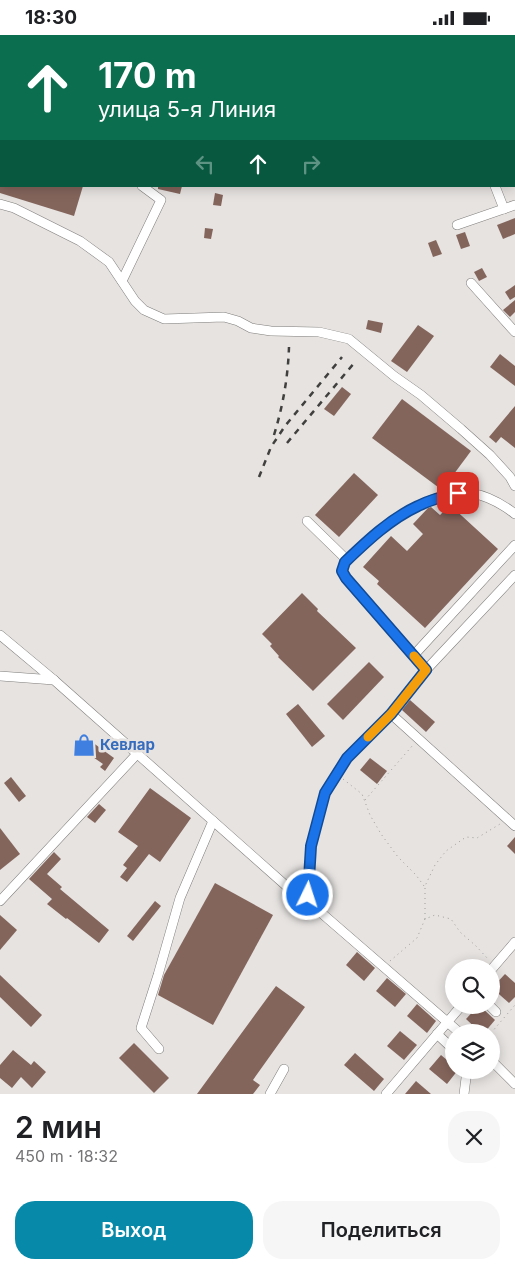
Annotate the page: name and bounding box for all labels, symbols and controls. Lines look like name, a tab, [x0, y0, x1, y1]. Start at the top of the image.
text: 18:30	[25, 6, 77, 29]
text: 170 m	[98, 54, 197, 96]
icon: ahead	[15, 55, 80, 120]
text: улица 5-я Линия	[98, 96, 276, 122]
icon: left	[191, 150, 219, 178]
icon: ahead	[244, 150, 272, 178]
icon: right	[297, 150, 325, 178]
pin	[437, 472, 479, 514]
icon: arrive	[444, 479, 472, 507]
shop icon: Кевлар	[71, 732, 97, 758]
place label: Кевлар	[100, 735, 155, 754]
position arrow	[281, 868, 333, 920]
map controls	[445, 959, 500, 1079]
button: search	[445, 959, 500, 1014]
button: layers	[445, 1024, 500, 1079]
text: 2 мин	[15, 1109, 102, 1145]
button: close	[448, 1111, 500, 1163]
text: 450 m · 18:32	[15, 1146, 118, 1166]
button: Выход	[15, 1201, 253, 1259]
button: Поделиться	[263, 1201, 500, 1259]

